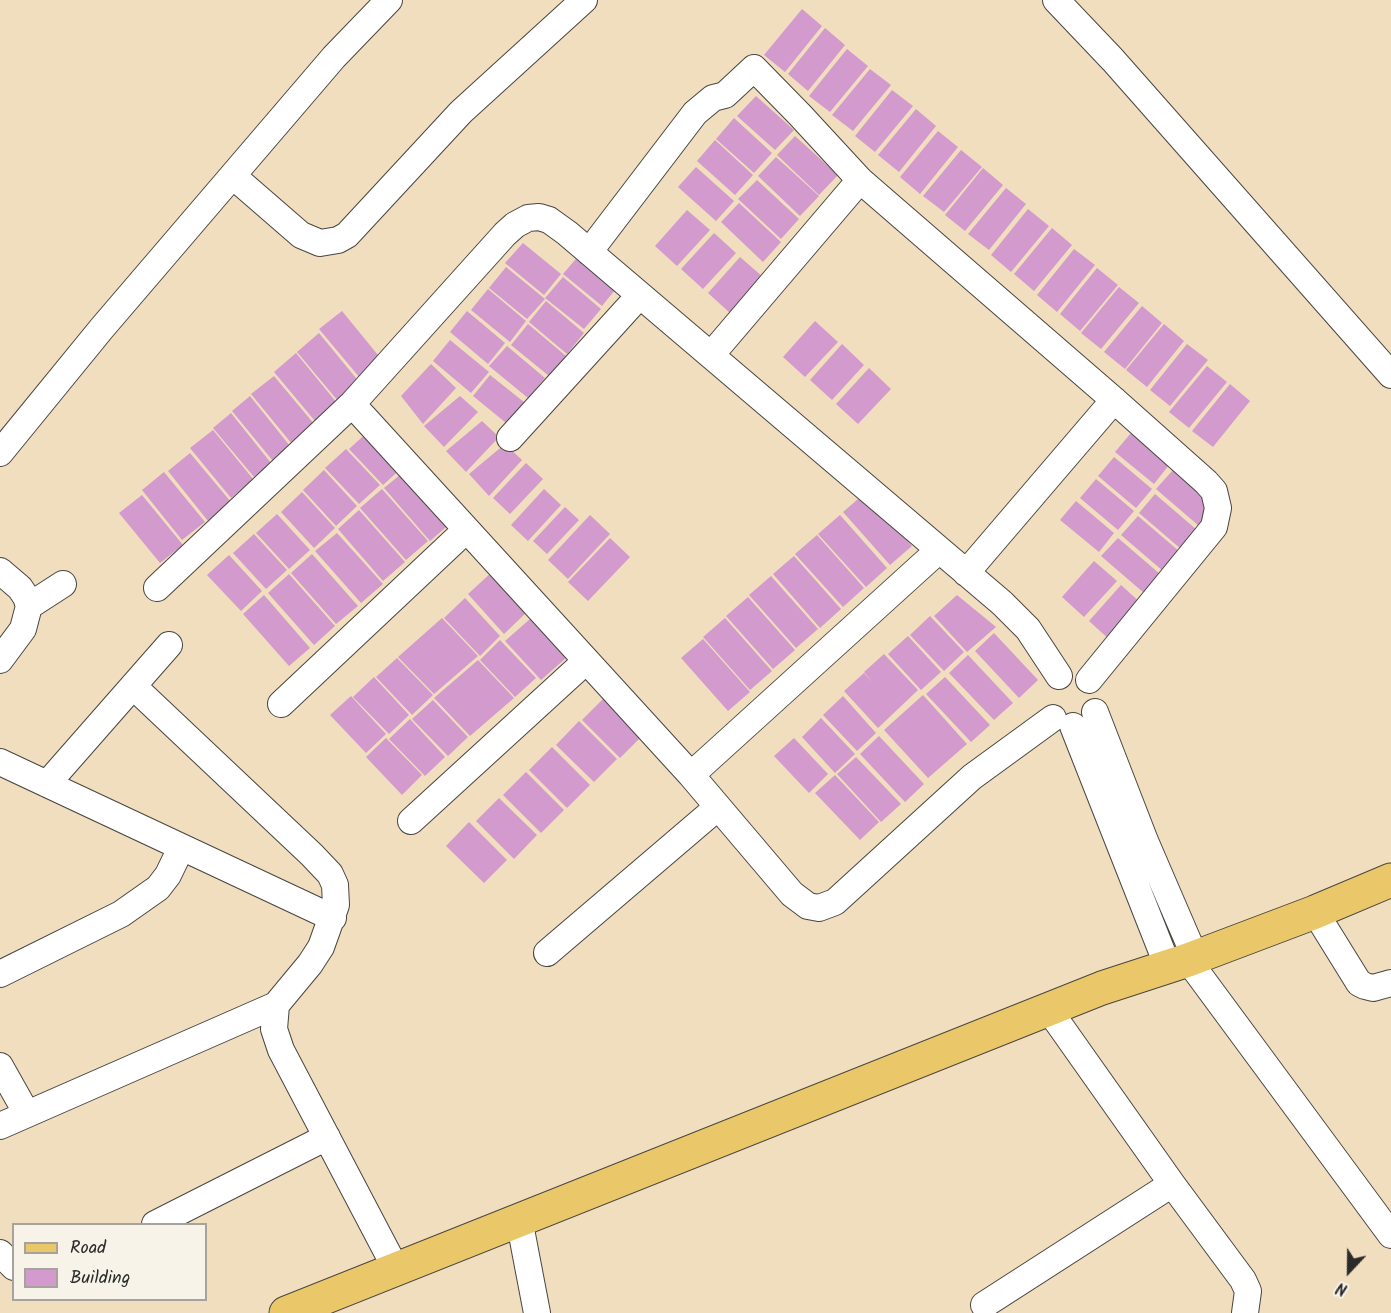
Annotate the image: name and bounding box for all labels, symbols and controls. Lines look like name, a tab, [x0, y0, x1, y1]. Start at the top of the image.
legend	[12, 1223, 207, 1301]
text: Road	[70, 1234, 106, 1263]
north arrow	[1319, 1241, 1379, 1301]
text: Building	[70, 1264, 130, 1293]
text: N	[1333, 1275, 1351, 1302]

